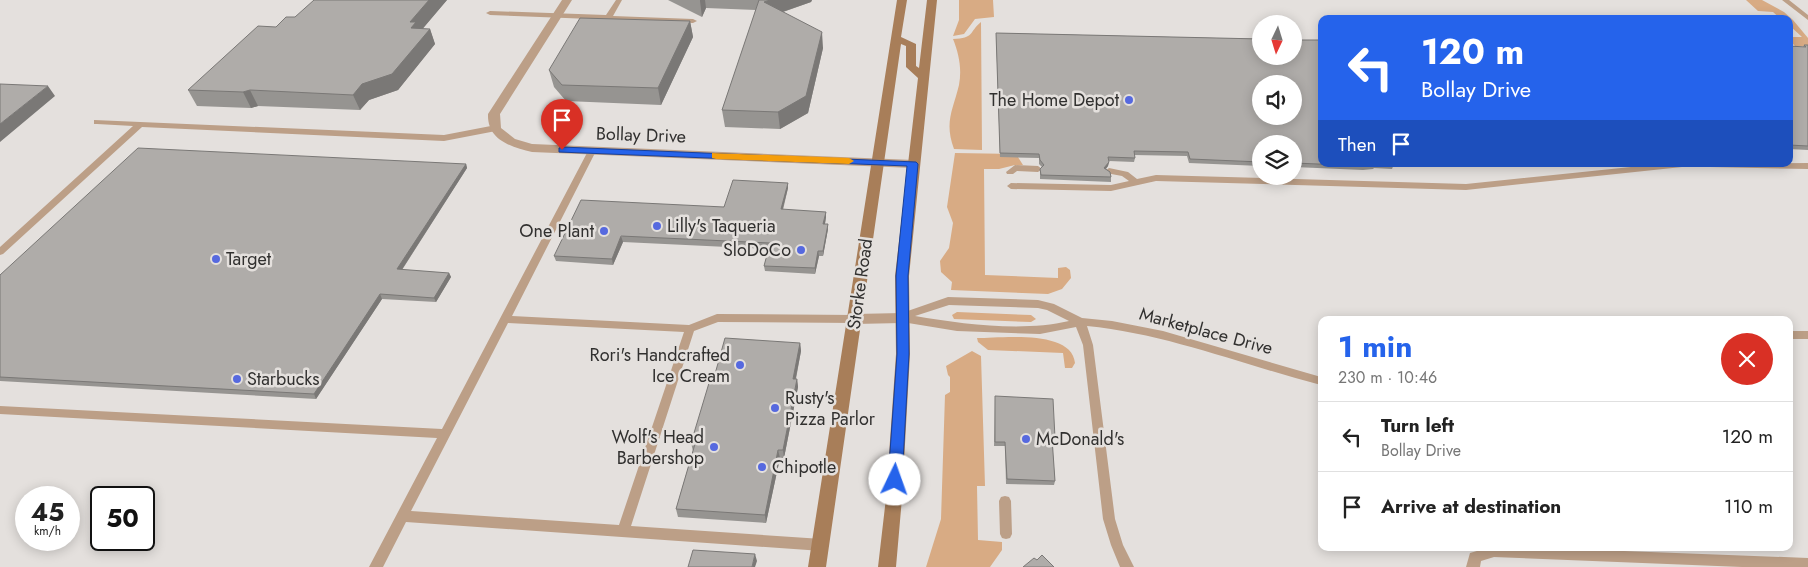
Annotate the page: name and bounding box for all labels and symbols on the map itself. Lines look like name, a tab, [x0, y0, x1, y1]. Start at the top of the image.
north arrow	[1252, 15, 1302, 65]
place label: The Home Depot	[989, 87, 1120, 113]
marker: The Home Depot	[1123, 94, 1135, 106]
pin	[541, 99, 583, 150]
street label: Bollay Drive	[596, 120, 686, 150]
place label: Lilly's Taqueria	[667, 213, 776, 239]
place label: One Plant	[519, 218, 595, 244]
marker: Lilly's Taqueria	[651, 220, 663, 232]
marker: One Plant	[598, 225, 610, 237]
place label: SloDoCo	[723, 237, 791, 263]
street label: Storke Road	[841, 237, 879, 331]
marker: SloDoCo	[795, 244, 807, 256]
place label: Target	[226, 246, 272, 272]
marker: Target	[210, 253, 222, 265]
street label: Marketplace Drive	[1136, 301, 1276, 361]
place label: Rori's Handcrafted Ice Cream	[590, 342, 730, 389]
marker: Rori's Handcrafted Ice Cream	[734, 359, 746, 371]
place label: Starbucks	[247, 366, 320, 392]
marker: Starbucks	[231, 373, 243, 385]
place label: Rusty's Pizza Parlor	[785, 385, 876, 432]
marker: Rusty's Pizza Parlor	[769, 402, 781, 414]
place label: Wolf's Head Barbershop	[611, 424, 704, 471]
place label: McDonald's	[1036, 426, 1124, 452]
marker: McDonald's	[1020, 433, 1032, 445]
marker: Wolf's Head Barbershop	[708, 441, 720, 453]
position arrow	[868, 453, 920, 505]
place label: Chipotle	[772, 454, 836, 480]
marker: Chipotle	[756, 461, 768, 473]
speed limit sign: 50	[90, 486, 155, 551]

